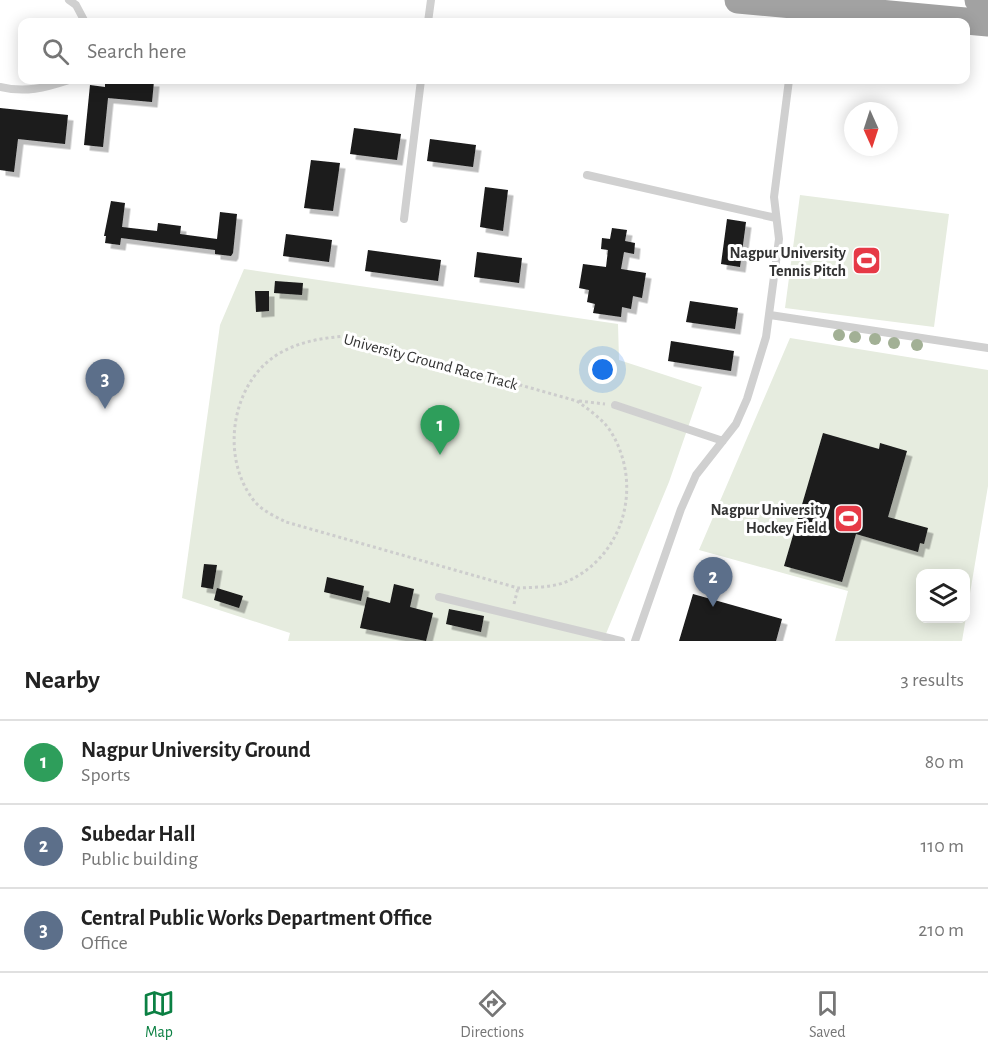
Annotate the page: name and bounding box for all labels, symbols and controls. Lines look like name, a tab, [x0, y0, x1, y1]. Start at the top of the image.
search box	[18, 18, 970, 84]
icon: search	[39, 35, 72, 68]
text: Search here	[87, 40, 186, 62]
north arrow	[844, 102, 898, 156]
place label: Nagpur University Tennis Pitch	[729, 245, 847, 279]
sports icon: Nagpur University Tennis Pitch	[851, 245, 883, 277]
street label: University Ground Race Track	[342, 331, 520, 394]
your location	[588, 355, 617, 384]
pin: 3	[86, 360, 124, 409]
pin: 1	[420, 406, 460, 455]
place label: Nagpur University Hockey Field	[710, 502, 828, 537]
sports icon: Nagpur University Hockey Field	[832, 502, 864, 534]
pin: 2	[694, 558, 732, 607]
map controls	[916, 569, 970, 623]
button: layers	[916, 569, 970, 623]
text: Nearby	[24, 667, 100, 693]
text: 3 results	[900, 670, 964, 690]
text: Nagpur University Ground	[81, 739, 310, 761]
text: 1	[40, 752, 47, 772]
text: 80 m	[925, 752, 964, 772]
text: Sports	[81, 765, 130, 785]
text: Subedar Hall	[81, 823, 195, 845]
text: 2	[39, 836, 48, 856]
text: 110 m	[920, 836, 964, 856]
text: Public building	[81, 849, 198, 869]
text: Central Public Works Department Office	[81, 907, 432, 929]
text: 3	[39, 920, 48, 940]
text: 210 m	[918, 920, 964, 940]
text: Office	[81, 933, 128, 953]
tab: Map	[142, 987, 175, 1042]
tab: Directions	[460, 987, 524, 1042]
tab: Saved	[809, 987, 846, 1042]

